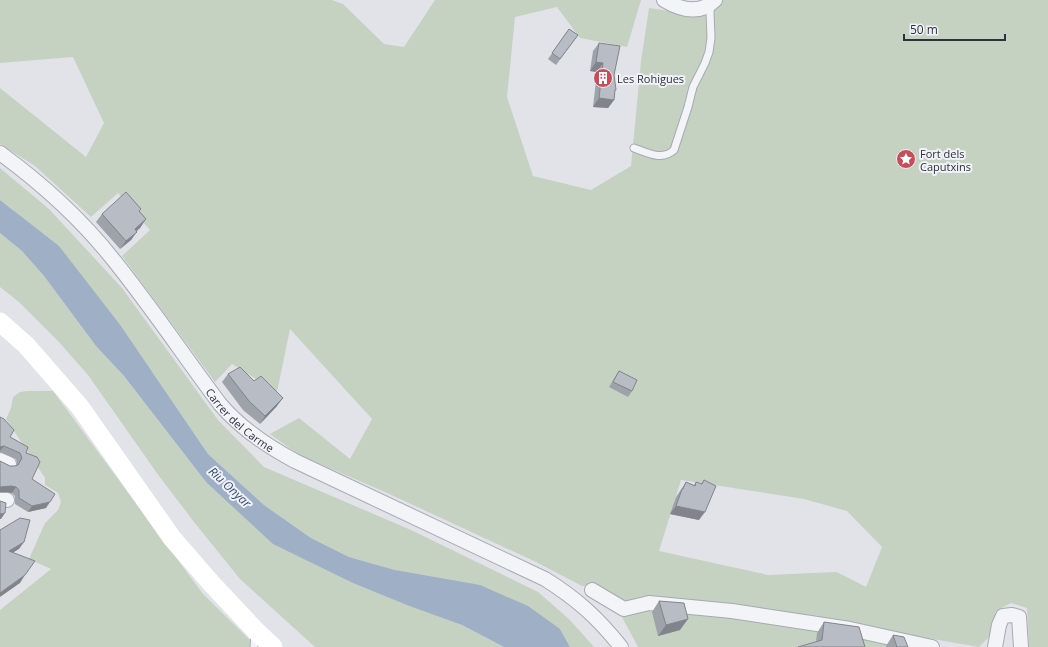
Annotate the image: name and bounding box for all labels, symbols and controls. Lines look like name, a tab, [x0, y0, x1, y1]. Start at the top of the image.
scale bar	[904, 16, 1005, 42]
text: 50 m	[910, 21, 938, 38]
building icon: Les Rohigues	[592, 67, 614, 89]
place label: Les Rohigues	[617, 71, 684, 86]
place label: Fort dels Caputxins	[920, 146, 971, 174]
place icon: Fort dels Caputxins	[895, 148, 917, 170]
street label: Carrer del Carme	[203, 385, 277, 455]
water label: Riu Onyar	[205, 463, 256, 512]

